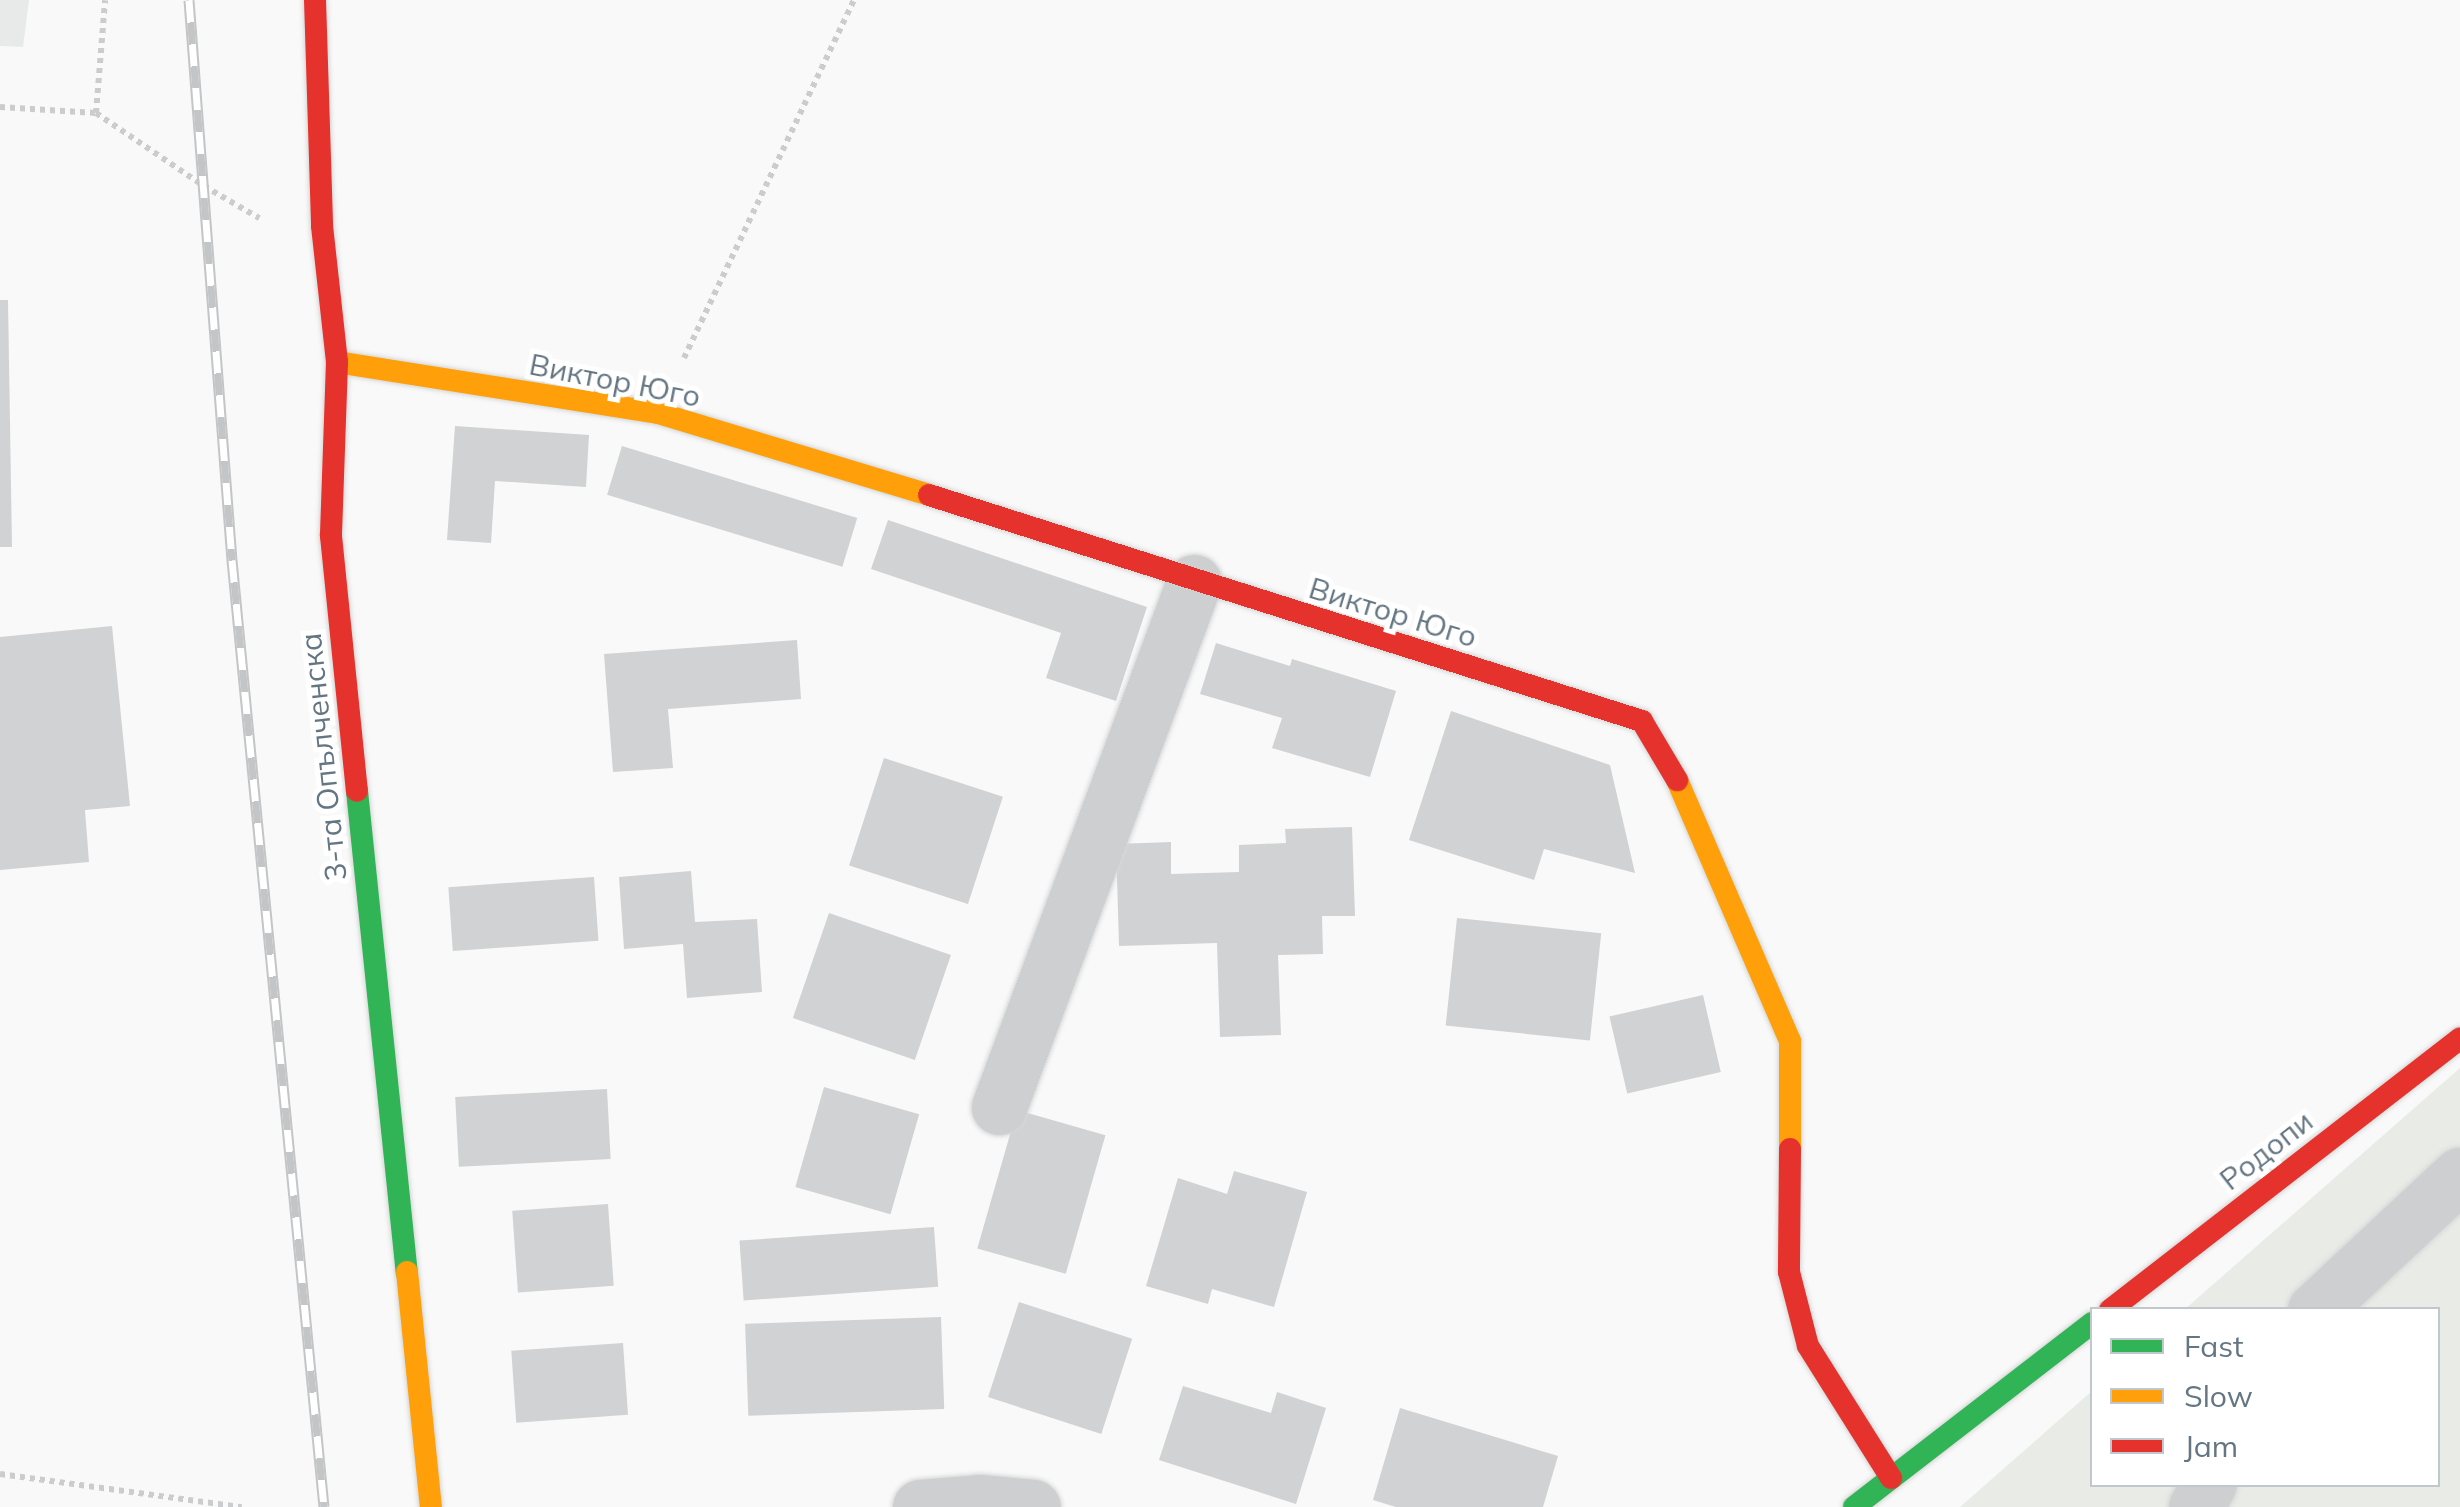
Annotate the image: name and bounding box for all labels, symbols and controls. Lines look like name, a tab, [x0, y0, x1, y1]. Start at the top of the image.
street label: Виктор Юго	[526, 346, 704, 414]
street label: Виктор Юго	[1305, 569, 1481, 655]
street label: 3-та Опълченска	[292, 631, 354, 883]
street label: Родопи	[2212, 1103, 2320, 1197]
legend	[2090, 1307, 2440, 1487]
text: Fast	[2184, 1327, 2244, 1365]
text: Slow	[2184, 1377, 2253, 1415]
text: Jam	[2184, 1427, 2238, 1465]

